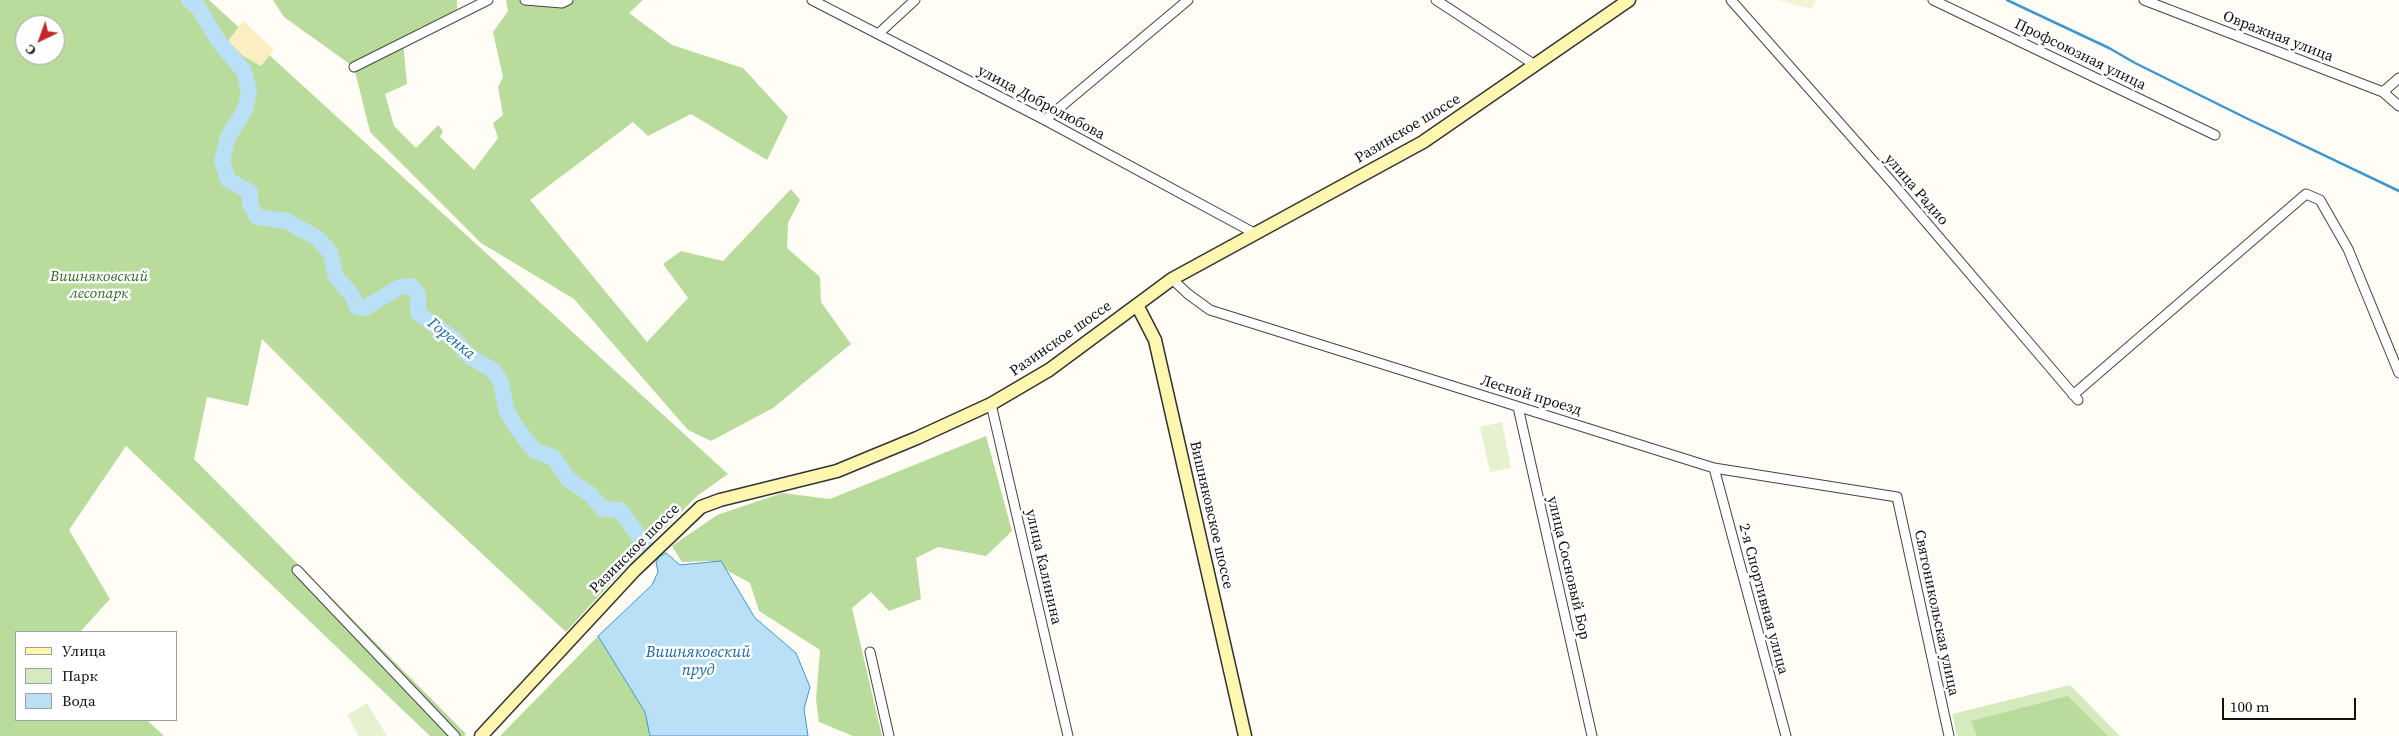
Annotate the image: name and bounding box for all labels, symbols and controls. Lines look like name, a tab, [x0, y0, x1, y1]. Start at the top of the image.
street label: Овражная улица	[2220, 8, 2336, 66]
north arrow	[15, 15, 65, 65]
street label: Профсоюзная улица	[2011, 15, 2149, 95]
text: С	[21, 40, 41, 61]
street label: улица Добролюбова	[974, 62, 1108, 144]
street label: Разинское шоссе	[1352, 90, 1464, 168]
street label: улица Радио	[1880, 151, 1952, 229]
park label: Вишняковский лесопарк	[50, 268, 148, 303]
street label: Разинское шоссе	[1007, 297, 1115, 381]
water label: Горенка	[423, 314, 479, 364]
street label: Лесной проезд	[1478, 372, 1584, 420]
street label: Вишняковское шоссе	[1185, 439, 1237, 591]
street label: улица Сосновый Бор	[1543, 495, 1593, 641]
street label: Разинское шоссе	[586, 500, 684, 598]
street label: улица Калинина	[1021, 508, 1065, 626]
street label: 2-я Спортивная улица	[1734, 522, 1792, 676]
street label: Святоникольская улица	[1910, 528, 1962, 698]
legend	[15, 631, 178, 721]
text: Улица	[62, 640, 106, 661]
water label: Вишняковский пруд	[646, 643, 750, 681]
text: Парк	[62, 665, 98, 686]
scale bar	[2224, 688, 2358, 720]
text: Вода	[62, 690, 96, 711]
text: 100 m	[2230, 696, 2270, 717]

